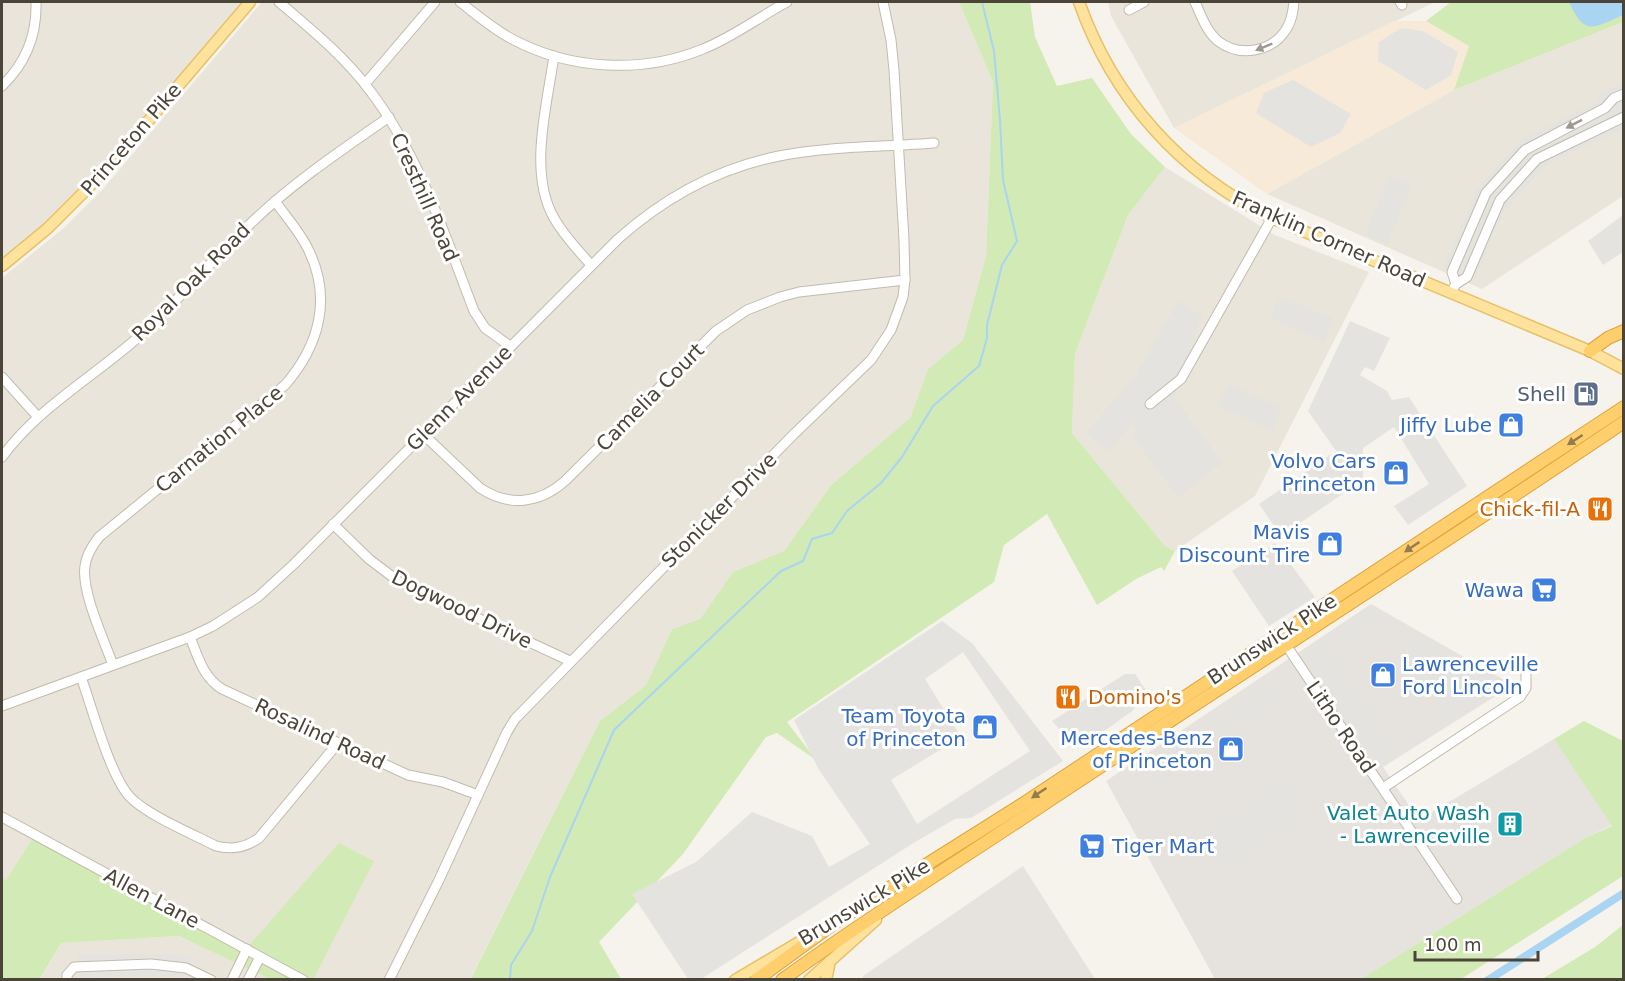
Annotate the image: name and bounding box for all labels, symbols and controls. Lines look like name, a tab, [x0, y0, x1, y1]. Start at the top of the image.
one-way arrow	[1254, 42, 1272, 52]
street label: Princeton Pike	[76, 78, 186, 200]
one-way arrow	[1566, 119, 1583, 129]
street label: Cresthill Road	[386, 129, 464, 265]
street label: Franklin Corner Road	[1229, 186, 1429, 292]
street label: Royal Oak Road	[127, 218, 255, 346]
street label: Camelia Court	[591, 338, 709, 456]
street label: Glenn Avenue	[401, 340, 517, 456]
fuel station icon: Shell	[1571, 379, 1601, 409]
street label: Carnation Place	[150, 380, 288, 498]
place label: Shell	[1517, 382, 1566, 406]
shop icon: Jiffy Lube	[1496, 410, 1526, 440]
place label: Jiffy Lube	[1398, 413, 1492, 437]
one-way arrow	[1566, 434, 1583, 445]
street label: Stonicker Drive	[656, 447, 782, 573]
place label: Volvo Cars Princeton	[1271, 449, 1376, 496]
shop icon: Volvo Cars Princeton	[1381, 458, 1411, 488]
restaurant icon: Chick-fil-A	[1585, 494, 1615, 524]
place label: Chick-fil-A	[1479, 497, 1580, 521]
place label: Mavis Discount Tire	[1179, 520, 1310, 567]
shop icon: Mavis Discount Tire	[1315, 529, 1345, 559]
one-way arrow	[1404, 541, 1420, 552]
street label: Dogwood Drive	[388, 565, 536, 653]
supermarket icon: Wawa	[1529, 575, 1559, 605]
place label: Wawa	[1465, 578, 1524, 602]
street label: Brunswick Pike	[1203, 588, 1341, 690]
place label: Lawrenceville Ford Lincoln	[1402, 652, 1539, 699]
shop icon: Lawrenceville Ford Lincoln	[1368, 660, 1398, 690]
street label: Litho Road	[1301, 676, 1381, 778]
restaurant icon: Domino's	[1053, 682, 1083, 712]
place label: Domino's	[1088, 685, 1182, 709]
street label: Rosalind Road	[251, 693, 389, 775]
place label: Team Toyota of Princeton	[841, 704, 966, 751]
shop icon: Team Toyota of Princeton	[970, 712, 1000, 742]
place label: Mercedes-Benz of Princeton	[1060, 726, 1212, 773]
shop icon: Mercedes-Benz of Princeton	[1216, 734, 1246, 764]
one-way arrow	[1031, 788, 1047, 799]
place label: Valet Auto Wash - Lawrenceville	[1327, 801, 1490, 848]
building icon: Valet Auto Wash - Lawrenceville	[1495, 809, 1525, 839]
supermarket icon: Tiger Mart	[1077, 831, 1107, 861]
place label: Tiger Mart	[1111, 834, 1214, 858]
street label: Brunswick Pike	[794, 853, 934, 951]
street label: Allen Lane	[100, 863, 204, 933]
scale bar	[1415, 924, 1538, 962]
text: 100 m	[1424, 934, 1482, 955]

